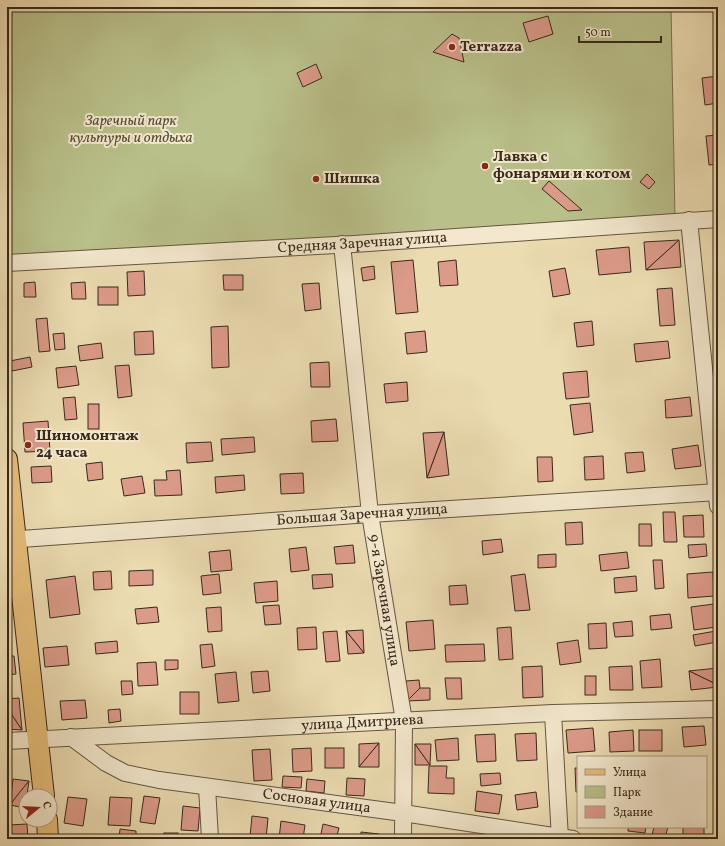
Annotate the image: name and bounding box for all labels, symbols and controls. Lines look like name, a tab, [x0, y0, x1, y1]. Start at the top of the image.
scale bar	[579, 18, 661, 44]
text: 50 m	[585, 25, 611, 41]
place label: Terrazza	[460, 37, 522, 58]
marker: Terrazza	[447, 42, 457, 52]
park label: Заречный парк культуры и отдыха	[69, 111, 193, 149]
place label: Лавка с фонарями и котом	[493, 147, 631, 185]
marker: Лавка с фонарями и котом	[480, 161, 490, 171]
place label: Шишка	[324, 169, 380, 190]
marker: Шишка	[311, 174, 321, 184]
street label: Средняя Заречная улица	[277, 227, 448, 259]
place label: Шиномонтаж 24 часа	[36, 426, 139, 464]
marker: Шиномонтаж 24 часа	[23, 440, 33, 450]
street label: Большая Заречная улица	[276, 499, 448, 531]
street label: 9-я Заречная улица	[363, 533, 405, 668]
street label: улица Дмитриева	[301, 709, 424, 736]
legend	[577, 756, 707, 828]
text: Улица	[613, 765, 646, 781]
street label: Сосновая улица	[261, 784, 372, 819]
text: Парк	[613, 785, 641, 801]
north arrow	[18, 788, 58, 828]
text: С	[38, 800, 54, 811]
text: Здание	[613, 805, 653, 821]

